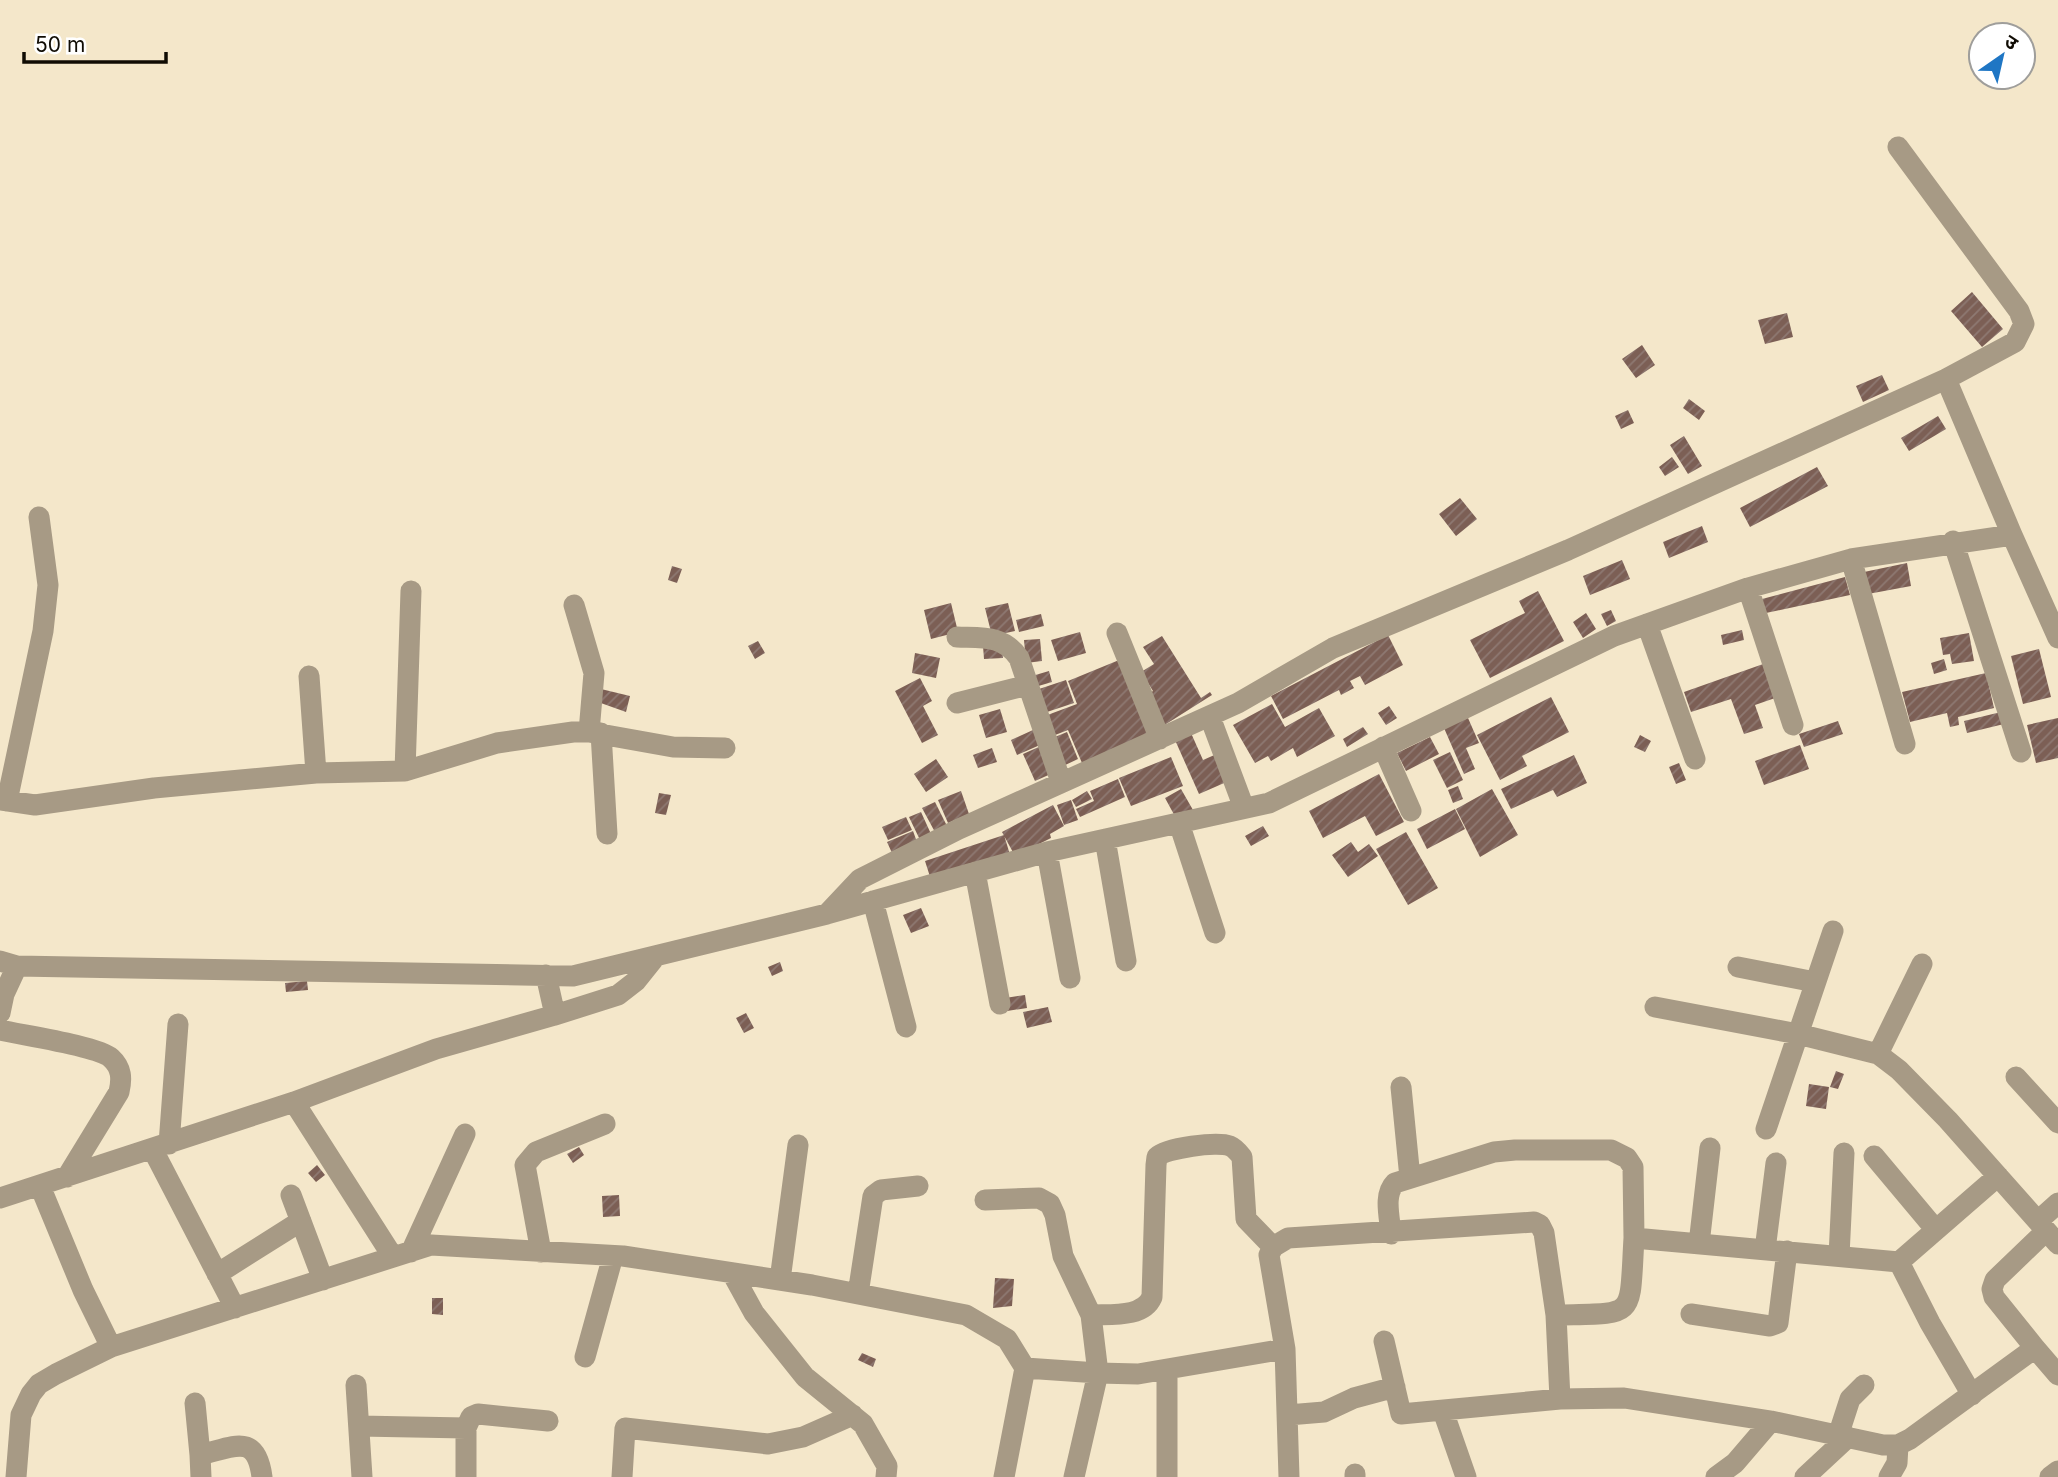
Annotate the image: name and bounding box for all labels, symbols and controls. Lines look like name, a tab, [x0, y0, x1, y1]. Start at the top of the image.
scale bar	[24, 21, 166, 65]
north arrow	[1967, 21, 2037, 91]
text: उ	[2000, 30, 2023, 55]
text: 50 m	[35, 32, 85, 57]

